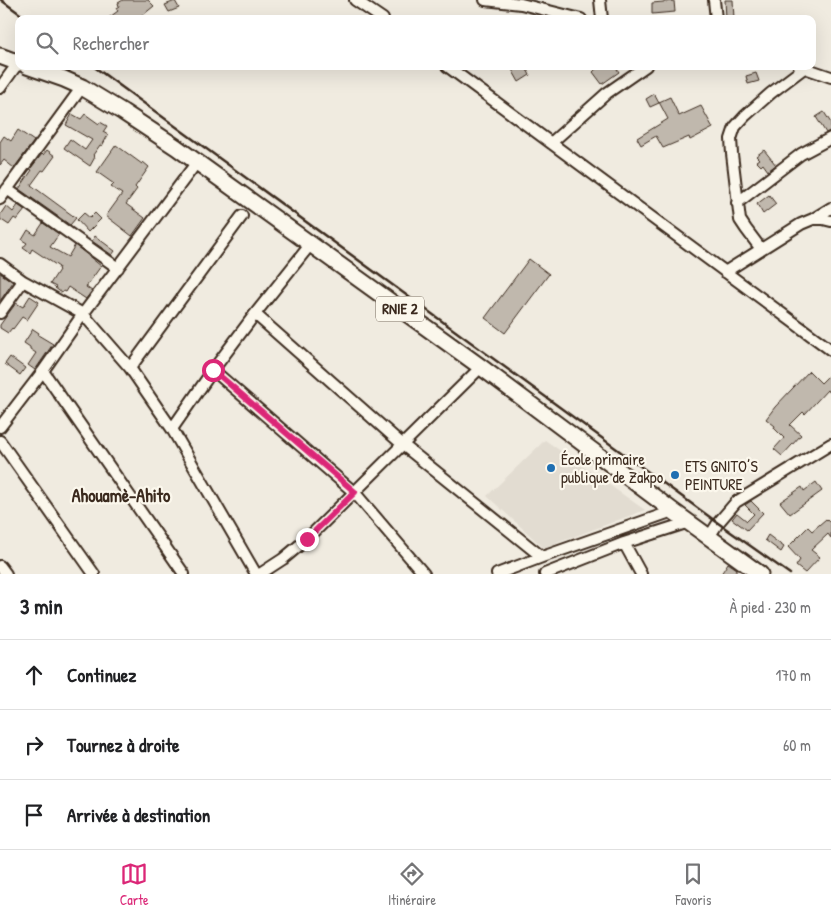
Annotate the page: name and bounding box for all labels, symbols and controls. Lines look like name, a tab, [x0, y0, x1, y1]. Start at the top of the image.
search box	[15, 15, 816, 70]
icon: search	[33, 29, 61, 57]
text: Rechercher	[73, 30, 150, 56]
road number: RNIE 2	[376, 296, 424, 322]
route start	[202, 359, 225, 382]
place label: École primaire publique de Zakpo	[561, 448, 664, 488]
place label: ETS GNITO’S PEINTURE	[685, 455, 758, 495]
marker: École primaire publique de Zakpo	[545, 462, 557, 474]
marker: ETS GNITO’S PEINTURE	[669, 469, 681, 481]
district label: Ahouamè-Ahito	[72, 483, 171, 508]
route end	[296, 528, 319, 551]
text: 3 min	[20, 592, 63, 621]
text: À pied · 230 m	[730, 596, 811, 618]
icon: ahead	[20, 661, 48, 689]
text: Continuez	[67, 662, 136, 688]
text: 170 m	[776, 664, 811, 686]
icon: right	[20, 731, 48, 759]
text: Tournez à droite	[67, 732, 180, 758]
text: 60 m	[783, 734, 811, 756]
icon: arrive	[20, 801, 48, 829]
text: Arrivée à destination	[67, 802, 210, 828]
tab: Carte	[120, 860, 149, 909]
tab: Itinéraire	[388, 860, 436, 909]
tab: Favoris	[675, 860, 711, 909]

